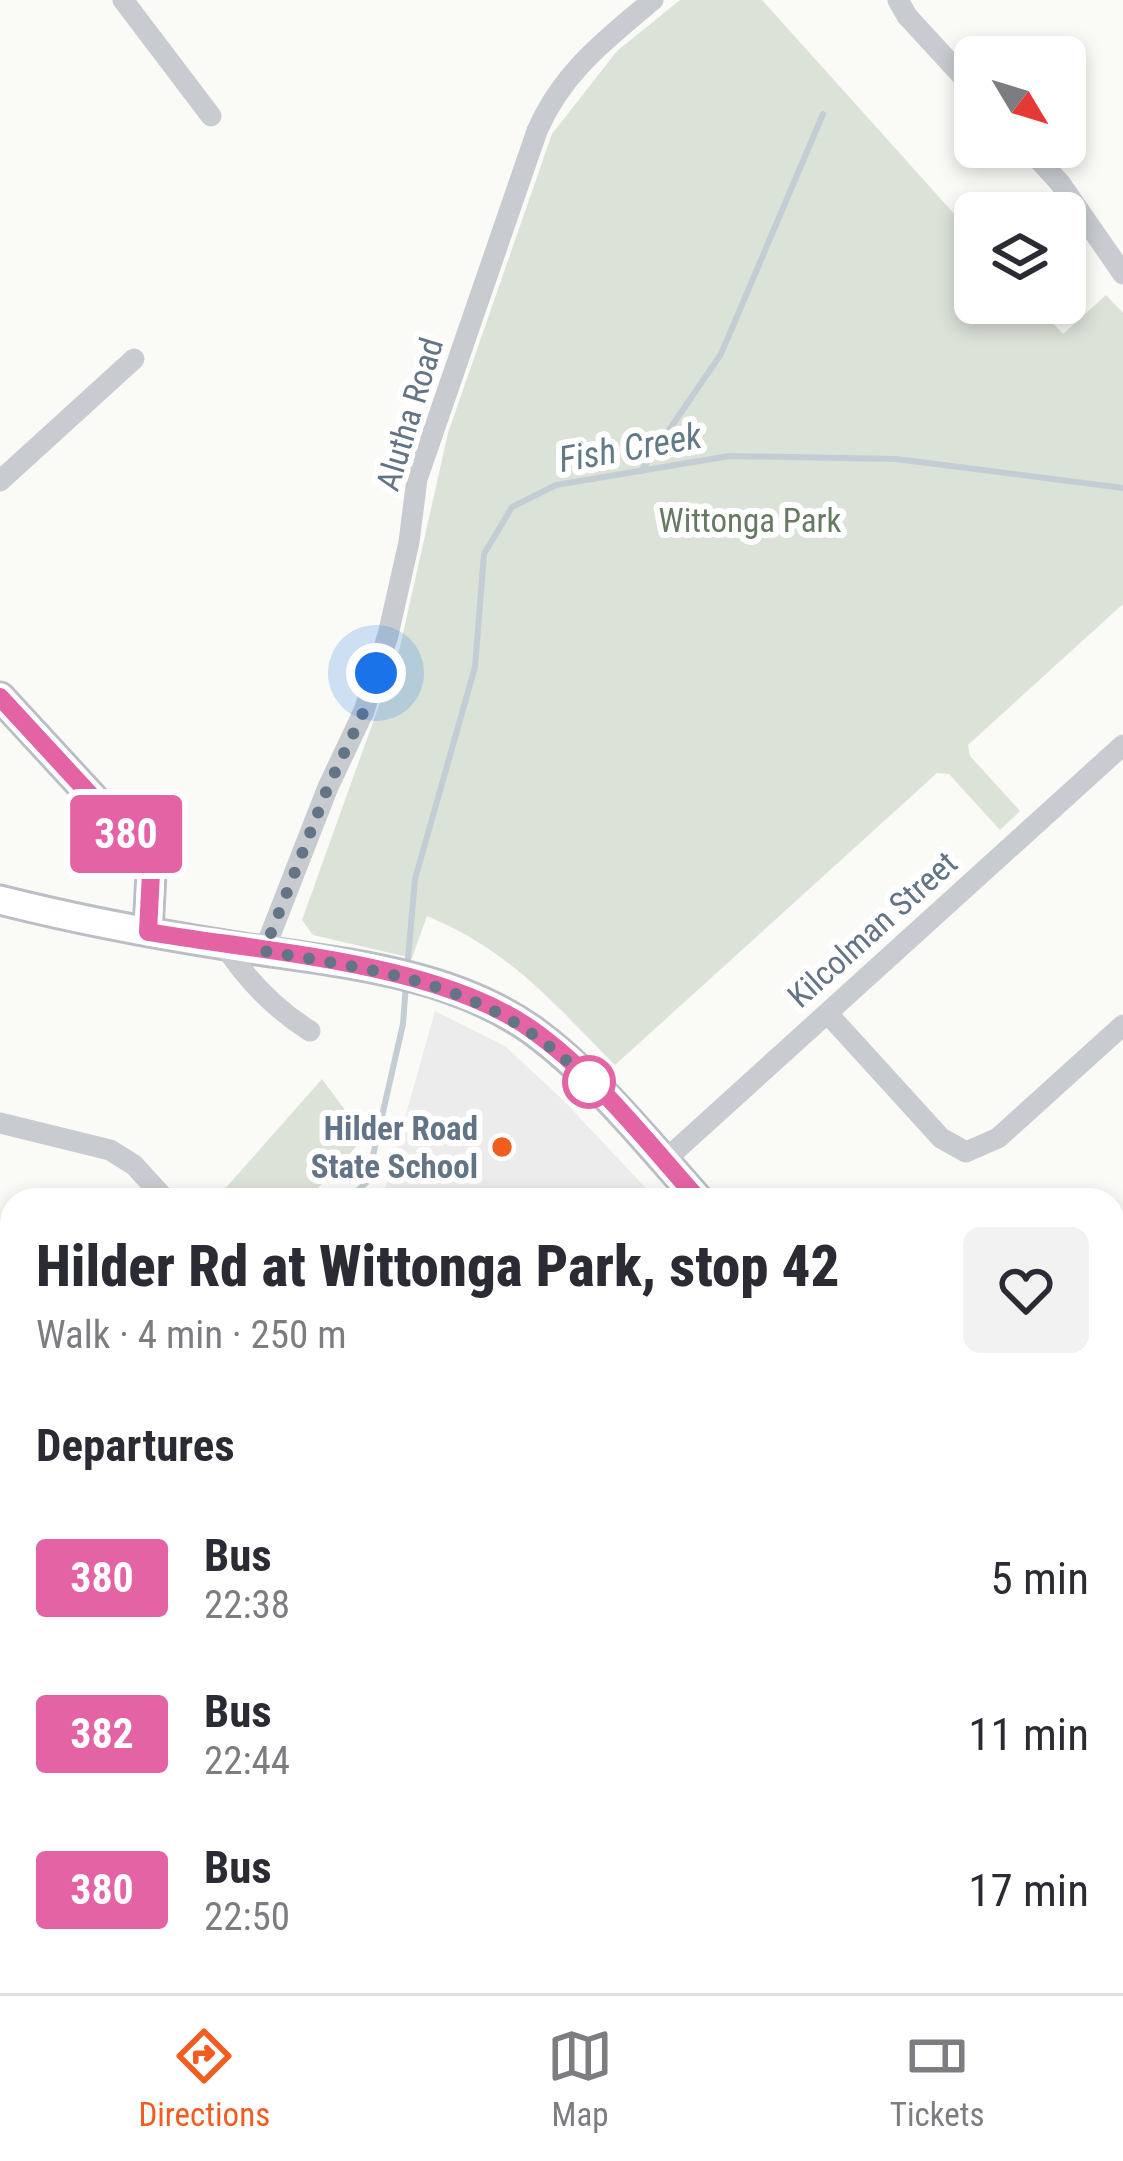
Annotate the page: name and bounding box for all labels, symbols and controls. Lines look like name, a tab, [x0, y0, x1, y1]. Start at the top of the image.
north arrow	[954, 36, 1086, 168]
map controls	[954, 36, 1086, 324]
button: layers	[954, 192, 1086, 324]
street label: Alutha Road	[368, 333, 451, 495]
water label: Fish Creek	[555, 415, 706, 481]
park label: Wittonga Park	[659, 501, 842, 540]
your location	[346, 643, 406, 703]
line badge: 380	[57, 795, 195, 873]
text: 380	[94, 809, 158, 858]
street label: Kilcolman Street	[780, 843, 965, 1015]
unlabelled marker	[564, 1057, 614, 1107]
place label: Hilder Road State School	[311, 1109, 478, 1186]
marker: Hilder Road State School	[489, 1134, 515, 1160]
button: heart	[963, 1227, 1089, 1353]
text: Hilder Rd at Wittonga Park, stop 42	[36, 1233, 840, 1300]
text: Walk · 4 min · 250 m	[36, 1312, 347, 1358]
text: Departures	[36, 1419, 235, 1472]
text: Bus	[204, 1529, 272, 1582]
text: 5 min	[990, 1552, 1089, 1605]
text: 380	[70, 1553, 134, 1602]
text: 22:38	[204, 1582, 290, 1628]
text: Bus	[204, 1685, 272, 1738]
text: 11 min	[968, 1708, 1089, 1761]
text: 382	[70, 1709, 134, 1758]
text: 22:44	[204, 1738, 290, 1784]
text: Bus	[204, 1841, 272, 1894]
text: 17 min	[968, 1864, 1089, 1917]
text: 380	[70, 1865, 134, 1914]
text: 22:50	[204, 1894, 290, 1940]
tab: Directions	[138, 2023, 270, 2134]
tab: Map	[547, 2023, 613, 2134]
tab: Tickets	[890, 2023, 985, 2134]

